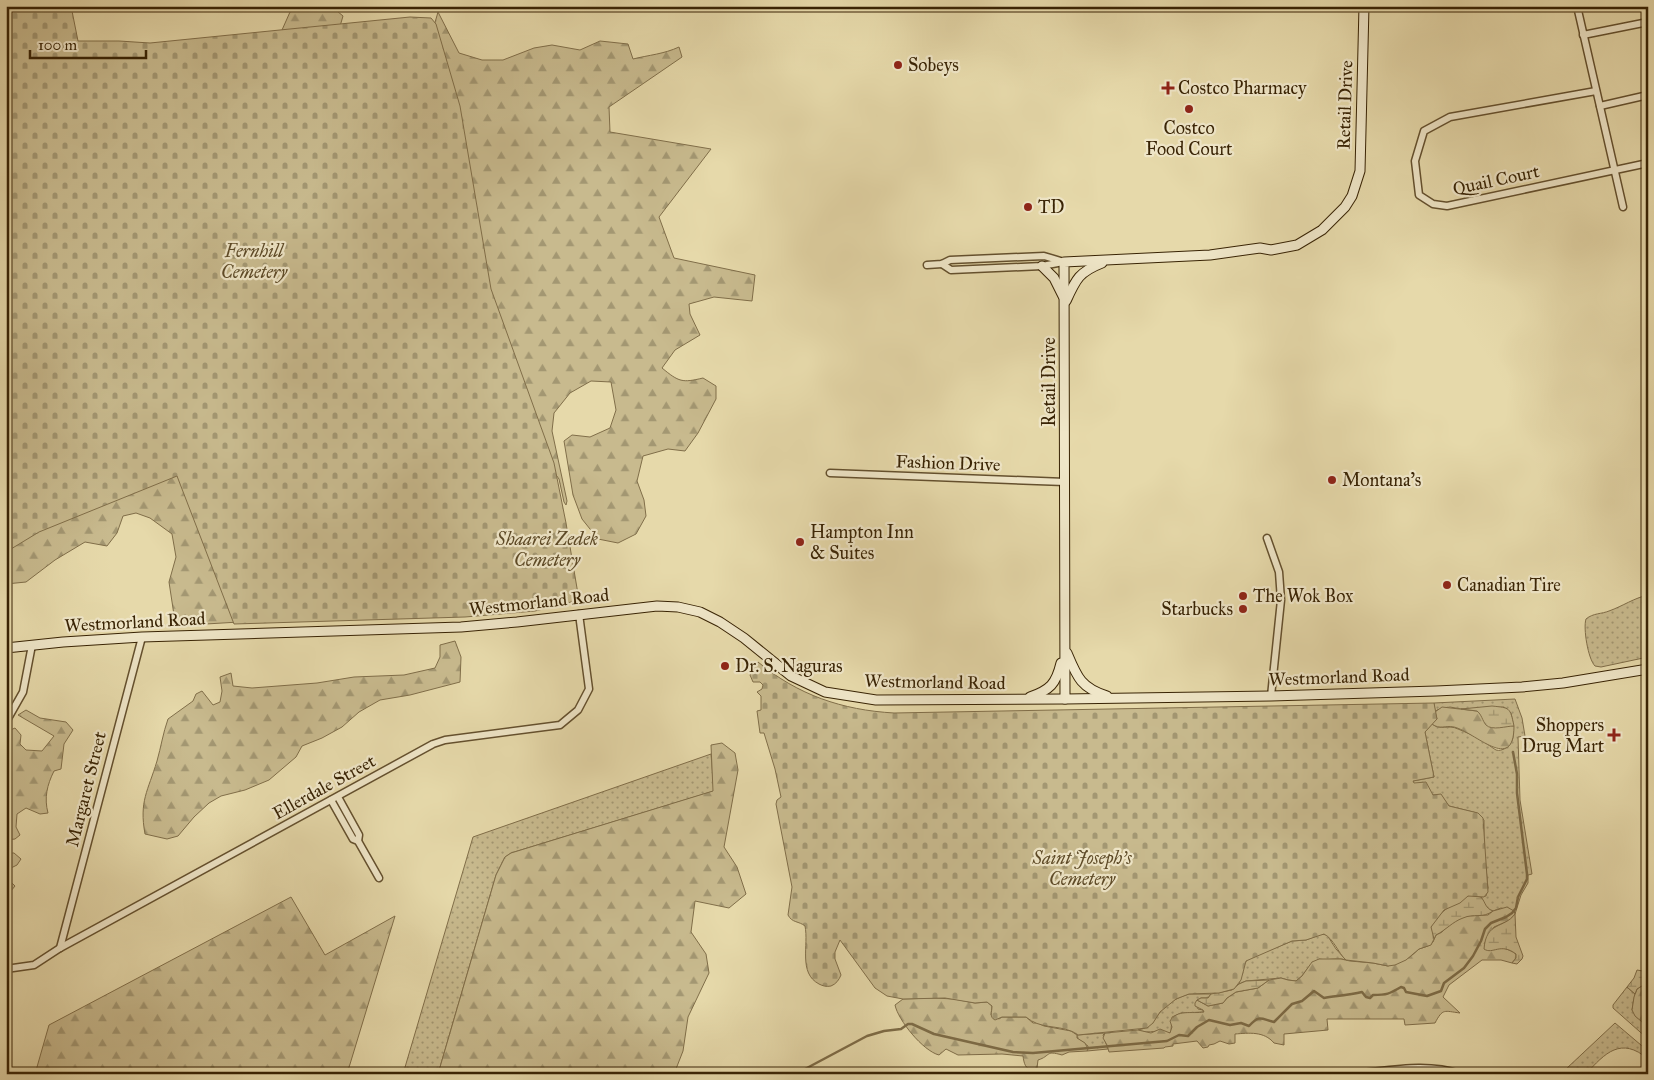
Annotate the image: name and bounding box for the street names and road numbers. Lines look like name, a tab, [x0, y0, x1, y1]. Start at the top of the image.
street label: Retail Drive	[1332, 60, 1358, 150]
street label: Quail Court	[1451, 160, 1542, 200]
street label: Retail Drive	[1038, 337, 1060, 427]
street label: Fashion Drive	[895, 450, 1001, 476]
street label: Westmorland Road	[468, 584, 610, 620]
street label: Westmorland Road	[64, 607, 206, 637]
street label: Westmorland Road	[1268, 664, 1410, 690]
street label: Westmorland Road	[864, 670, 1006, 694]
street label: Margaret Street	[61, 728, 112, 849]
street label: Ellerdale Street	[269, 749, 380, 824]

